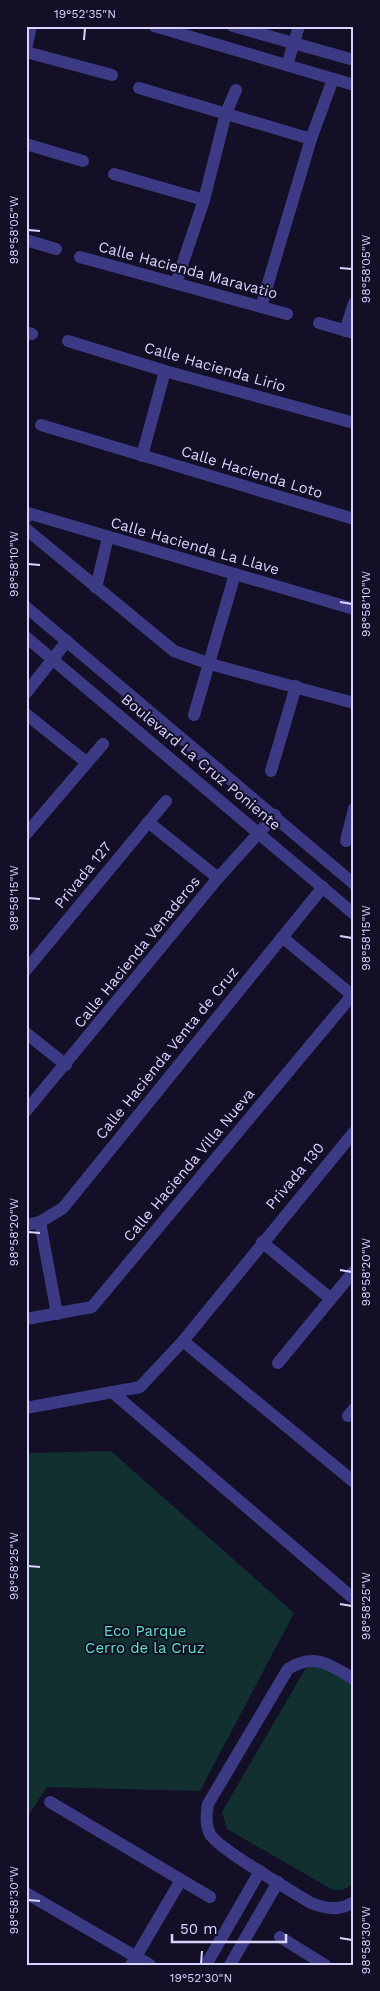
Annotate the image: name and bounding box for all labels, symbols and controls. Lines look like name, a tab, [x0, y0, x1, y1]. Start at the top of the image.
text: 19°52'35"N	[54, 7, 116, 21]
text: 98°58'05"W	[7, 195, 21, 264]
text: 98°58'05"W	[359, 234, 373, 303]
street label: Calle Hacienda Maravatio	[97, 237, 279, 303]
street label: Calle Hacienda Lirio	[142, 338, 288, 396]
street label: Calle Hacienda Loto	[179, 442, 325, 502]
street label: Calle Hacienda La Llave	[109, 513, 281, 579]
text: 98°58'10"W	[7, 531, 21, 597]
text: 98°58'10"W	[359, 571, 373, 637]
street label: Boulevard La Cruz Poniente	[118, 690, 284, 834]
street label: Privada 127	[51, 838, 115, 912]
text: 98°58'15"W	[7, 865, 21, 931]
street label: Calle Hacienda Venaderos	[70, 872, 204, 1031]
text: 98°58'15"W	[359, 905, 373, 971]
street label: Calle Hacienda Venta de Cruz	[92, 963, 242, 1143]
street label: Calle Hacienda Villa Nueva	[120, 1084, 259, 1245]
street label: Privada 130	[262, 1139, 328, 1213]
text: 98°58'20"W	[7, 1197, 21, 1266]
text: 98°58'20"W	[359, 1237, 373, 1306]
text: 98°58'25"W	[7, 1532, 21, 1600]
text: 98°58'25"W	[359, 1572, 373, 1640]
park label: Eco Parque Cerro de la Cruz	[85, 1622, 205, 1657]
text: 98°58'30"W	[7, 1865, 21, 1934]
text: 98°58'30"W	[359, 1905, 373, 1974]
scale bar	[172, 1911, 286, 1943]
text: 50 m	[180, 1920, 217, 1938]
text: 19°52'30"N	[170, 1971, 232, 1985]

